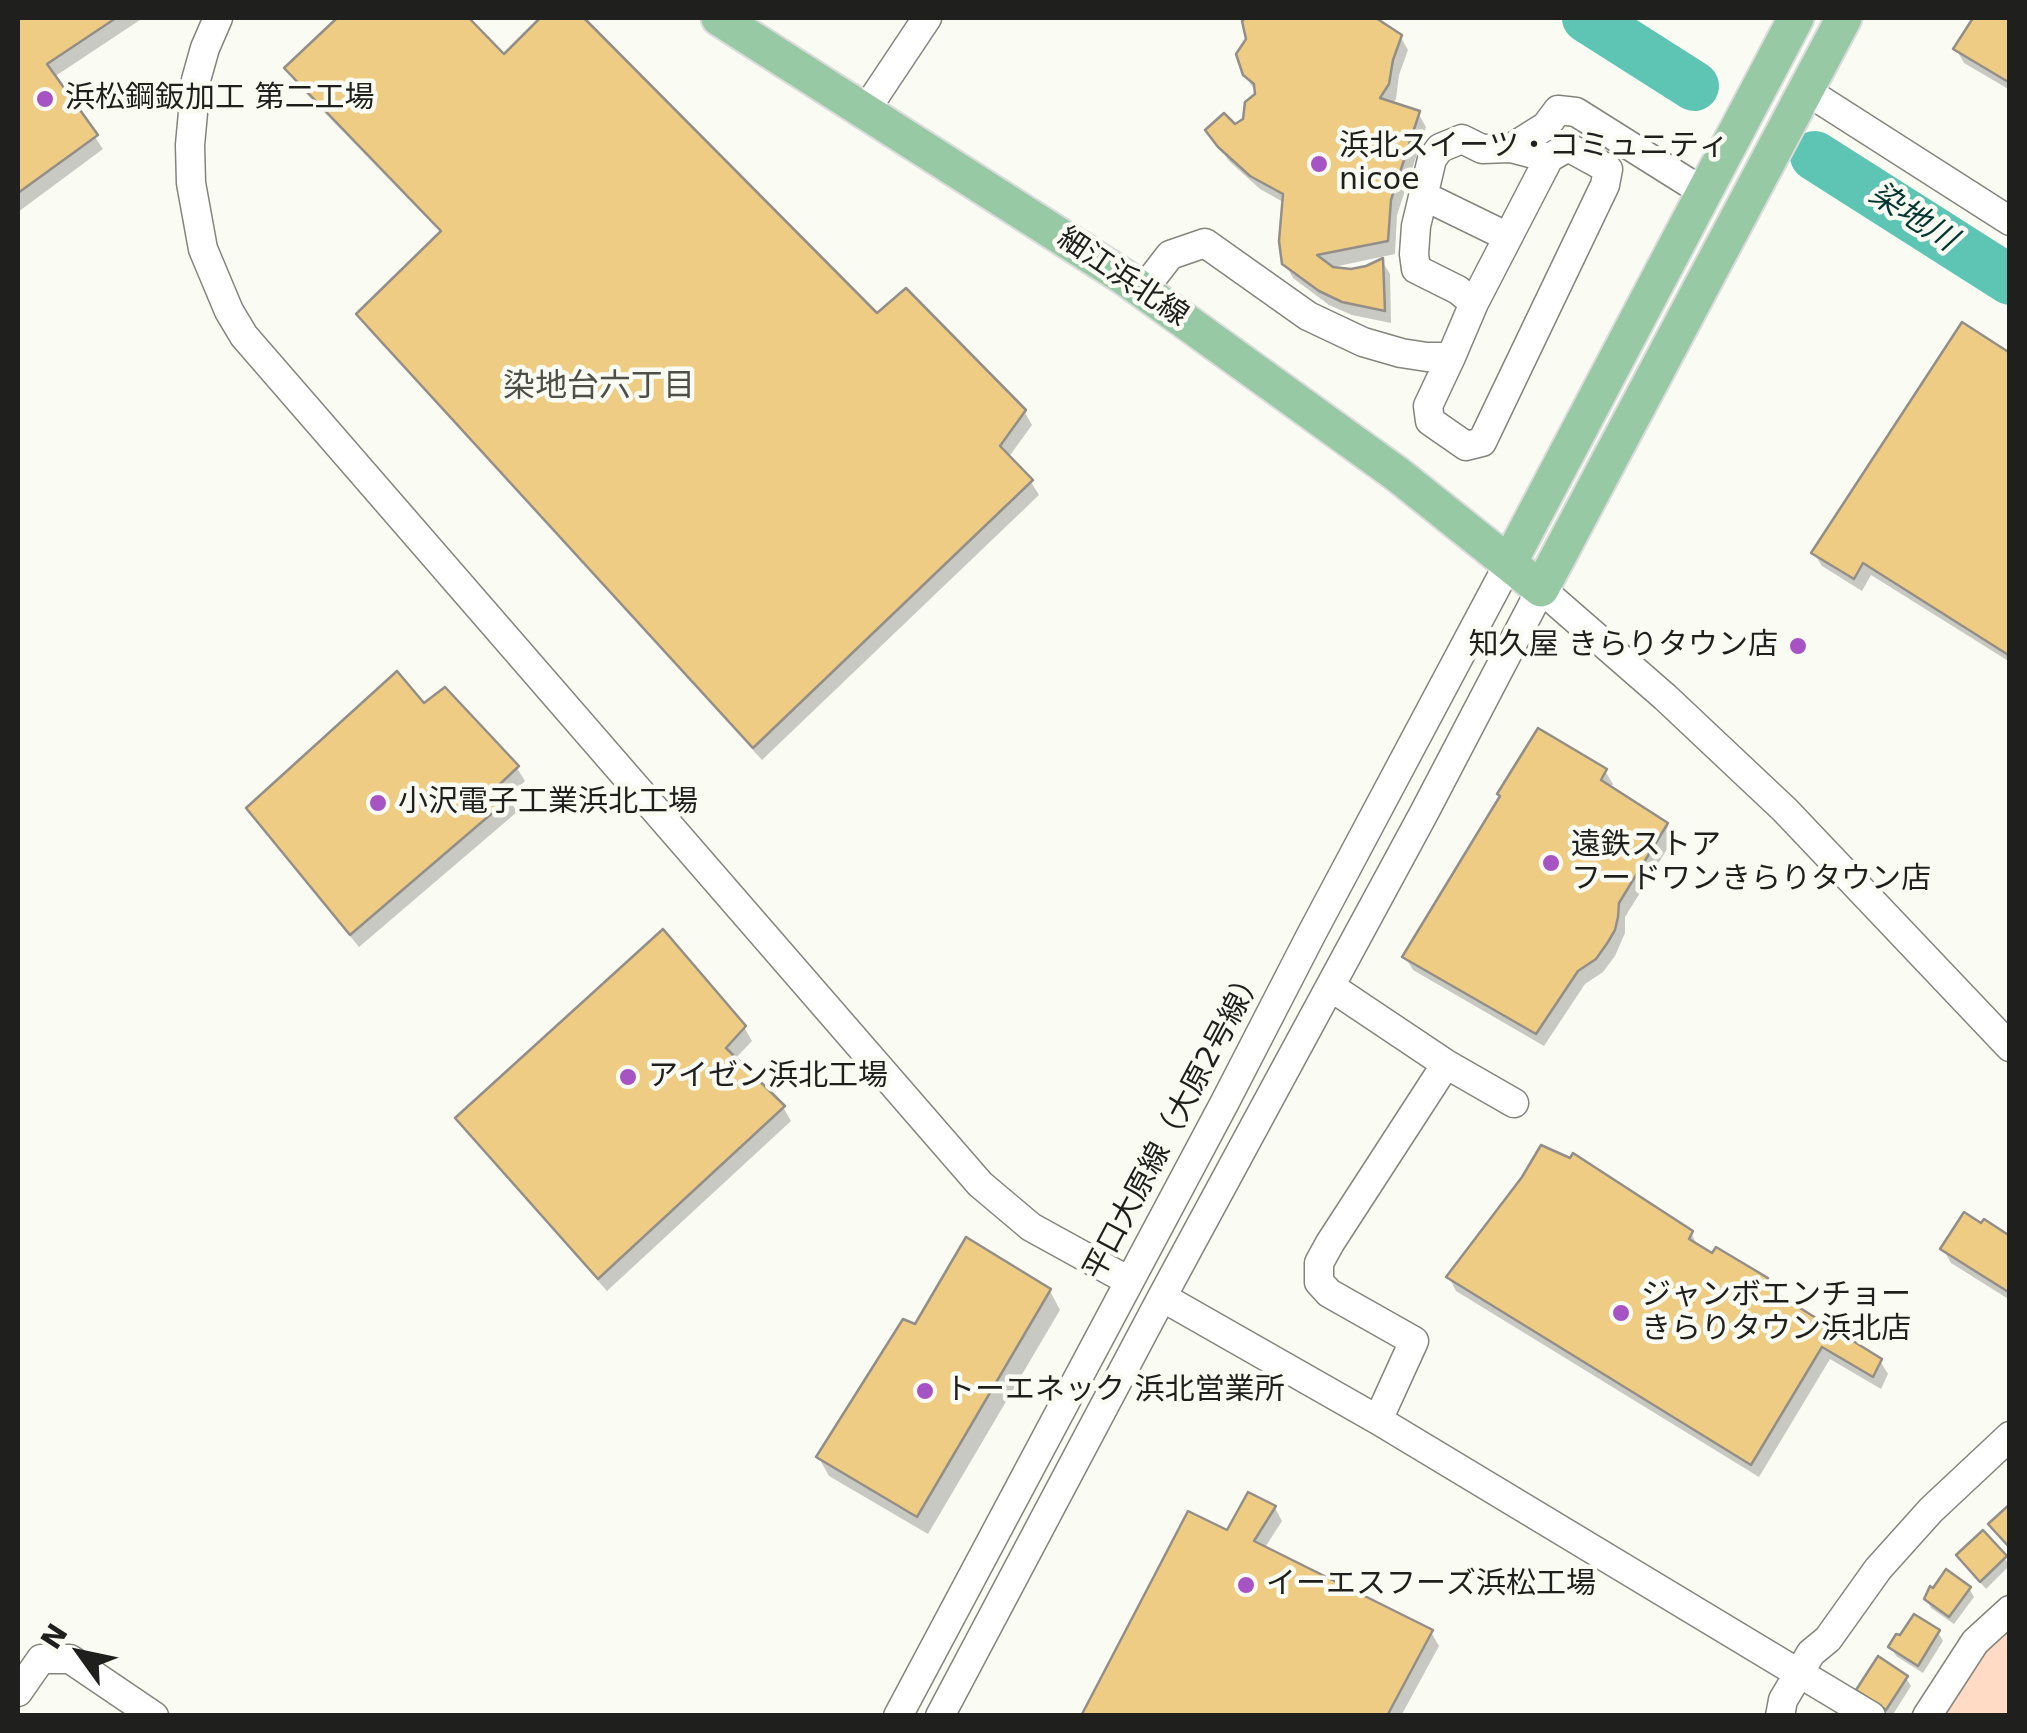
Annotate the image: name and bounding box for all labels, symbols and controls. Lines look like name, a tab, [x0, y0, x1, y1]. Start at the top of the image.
place label: 浜松鋼鈑加工 第二工場	[65, 81, 375, 117]
marker: 浜松鋼鈑加工 第二工場	[34, 88, 56, 110]
place label: 浜北スイーツ・コミュニティ nicoe	[1339, 129, 1729, 200]
marker: 浜北スイーツ・コミュニティ nicoe	[1308, 153, 1330, 175]
water label: 染地川	[1861, 176, 1963, 260]
street label: 細江浜北線	[1050, 221, 1194, 335]
district label: 染地台六丁目	[503, 369, 695, 407]
place label: 知久屋 きらりタウン店	[1468, 628, 1778, 664]
marker: 知久屋 きらりタウン店	[1787, 635, 1809, 657]
place label: 小沢電子工業浜北工場	[398, 785, 698, 821]
marker: 小沢電子工業浜北工場	[367, 792, 389, 814]
place label: 遠鉄ストア フードワンきらりタウン店	[1571, 828, 1931, 898]
marker: 遠鉄ストア フードワンきらりタウン店	[1540, 852, 1562, 874]
street label: 平口大原線（大原2号線）	[1077, 961, 1273, 1287]
place label: アイゼン浜北工場	[648, 1059, 888, 1095]
marker: アイゼン浜北工場	[617, 1066, 639, 1088]
place label: ジャンボエンチョー きらりタウン浜北店	[1641, 1278, 1911, 1348]
marker: ジャンボエンチョー きらりタウン浜北店	[1610, 1302, 1632, 1324]
place label: トーエネック 浜北営業所	[945, 1373, 1285, 1409]
marker: トーエネック 浜北営業所	[914, 1380, 936, 1402]
place label: イーエスフーズ浜松工場	[1266, 1567, 1596, 1603]
marker: イーエスフーズ浜松工場	[1235, 1574, 1257, 1596]
north arrow	[30, 1603, 130, 1703]
text: N	[34, 1618, 75, 1655]

